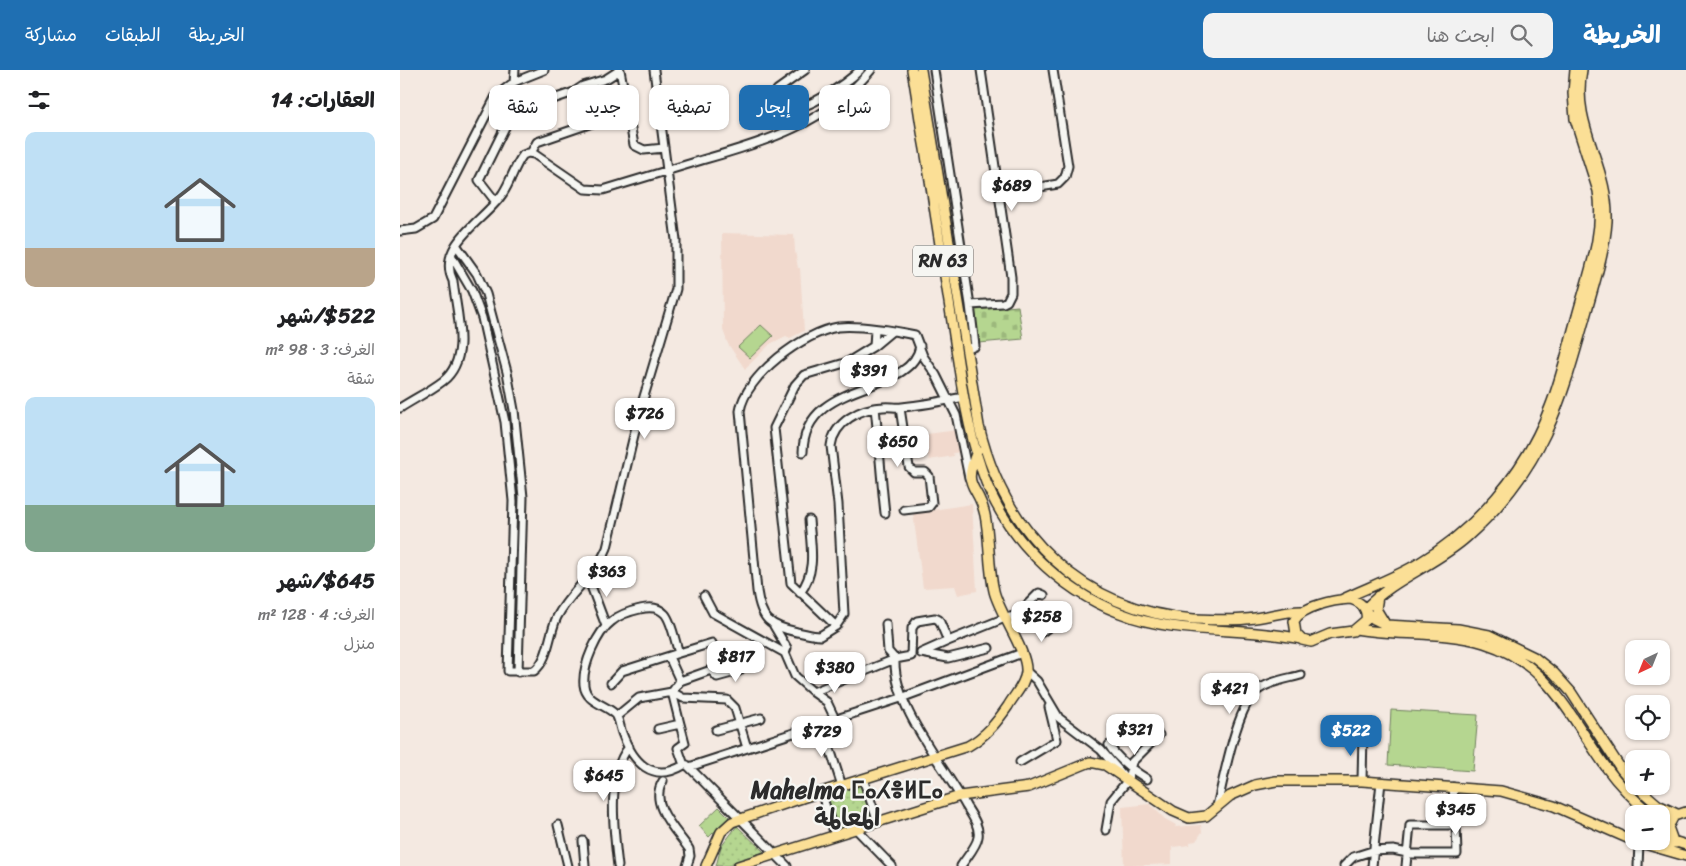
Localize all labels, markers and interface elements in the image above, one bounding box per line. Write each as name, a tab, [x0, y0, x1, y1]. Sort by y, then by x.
search box	[1203, 13, 1553, 58]
text: الخريطة	[1583, 14, 1661, 56]
text: مشاركة	[25, 19, 77, 51]
text: الطبقات	[105, 19, 161, 51]
text: الخريطة	[189, 19, 245, 51]
text: ابحث هنا	[1426, 19, 1495, 52]
icon: search	[1507, 21, 1535, 49]
text: العقارات: 14	[271, 81, 375, 119]
chip: شقة	[489, 85, 557, 130]
chip: جديد	[567, 85, 639, 130]
chip: تصفية	[649, 85, 729, 130]
chip: إيجار	[739, 85, 809, 130]
chip: شراء	[819, 85, 890, 130]
icon: filters	[25, 86, 53, 114]
icon: home	[155, 165, 245, 255]
pin: $689	[982, 170, 1042, 212]
text: $689	[992, 171, 1032, 200]
road number: RN 63	[913, 246, 973, 277]
text: $522/شهر	[278, 297, 375, 335]
text: الغرف: 3 · 98 m²	[265, 335, 375, 364]
pin: $391	[839, 354, 899, 397]
text: $391	[851, 356, 887, 385]
text: شقة	[347, 364, 375, 393]
pin: $726	[615, 398, 675, 440]
text: $726	[626, 399, 664, 428]
pin: $650	[868, 426, 928, 468]
text: $650	[878, 427, 918, 456]
icon: home	[155, 430, 245, 520]
pin: $363	[577, 556, 637, 598]
text: $363	[588, 557, 626, 586]
text: $645/شهر	[278, 562, 375, 600]
text: الغرف: 4 · 128 m²	[258, 600, 375, 629]
pin: $258	[1012, 600, 1072, 643]
text: $258	[1022, 602, 1062, 631]
text: منزل	[343, 629, 375, 658]
pin: $817	[706, 640, 766, 683]
north arrow	[1625, 640, 1670, 685]
map controls	[1625, 640, 1670, 850]
text: $817	[718, 642, 754, 671]
pin: $380	[805, 652, 865, 694]
text: $380	[815, 653, 855, 682]
pin: $421	[1200, 672, 1260, 715]
text: $421	[1212, 674, 1248, 703]
button: locate	[1625, 695, 1670, 740]
pin: $321	[1105, 714, 1165, 756]
pin: $522	[1321, 714, 1381, 757]
text: $321	[1117, 715, 1153, 744]
pin: $729	[792, 716, 852, 758]
text: $522	[1331, 716, 1371, 745]
text: $729	[803, 717, 841, 746]
button: +	[1625, 750, 1670, 795]
pin: $645	[574, 760, 634, 802]
text: $645	[584, 761, 624, 790]
district label: Mahelma ⵎⴰⵃⴻⵍⵎⴰ المعالمة	[750, 769, 943, 839]
pin: $345	[1426, 794, 1486, 836]
text: $345	[1436, 795, 1476, 824]
button: −	[1625, 805, 1670, 850]

